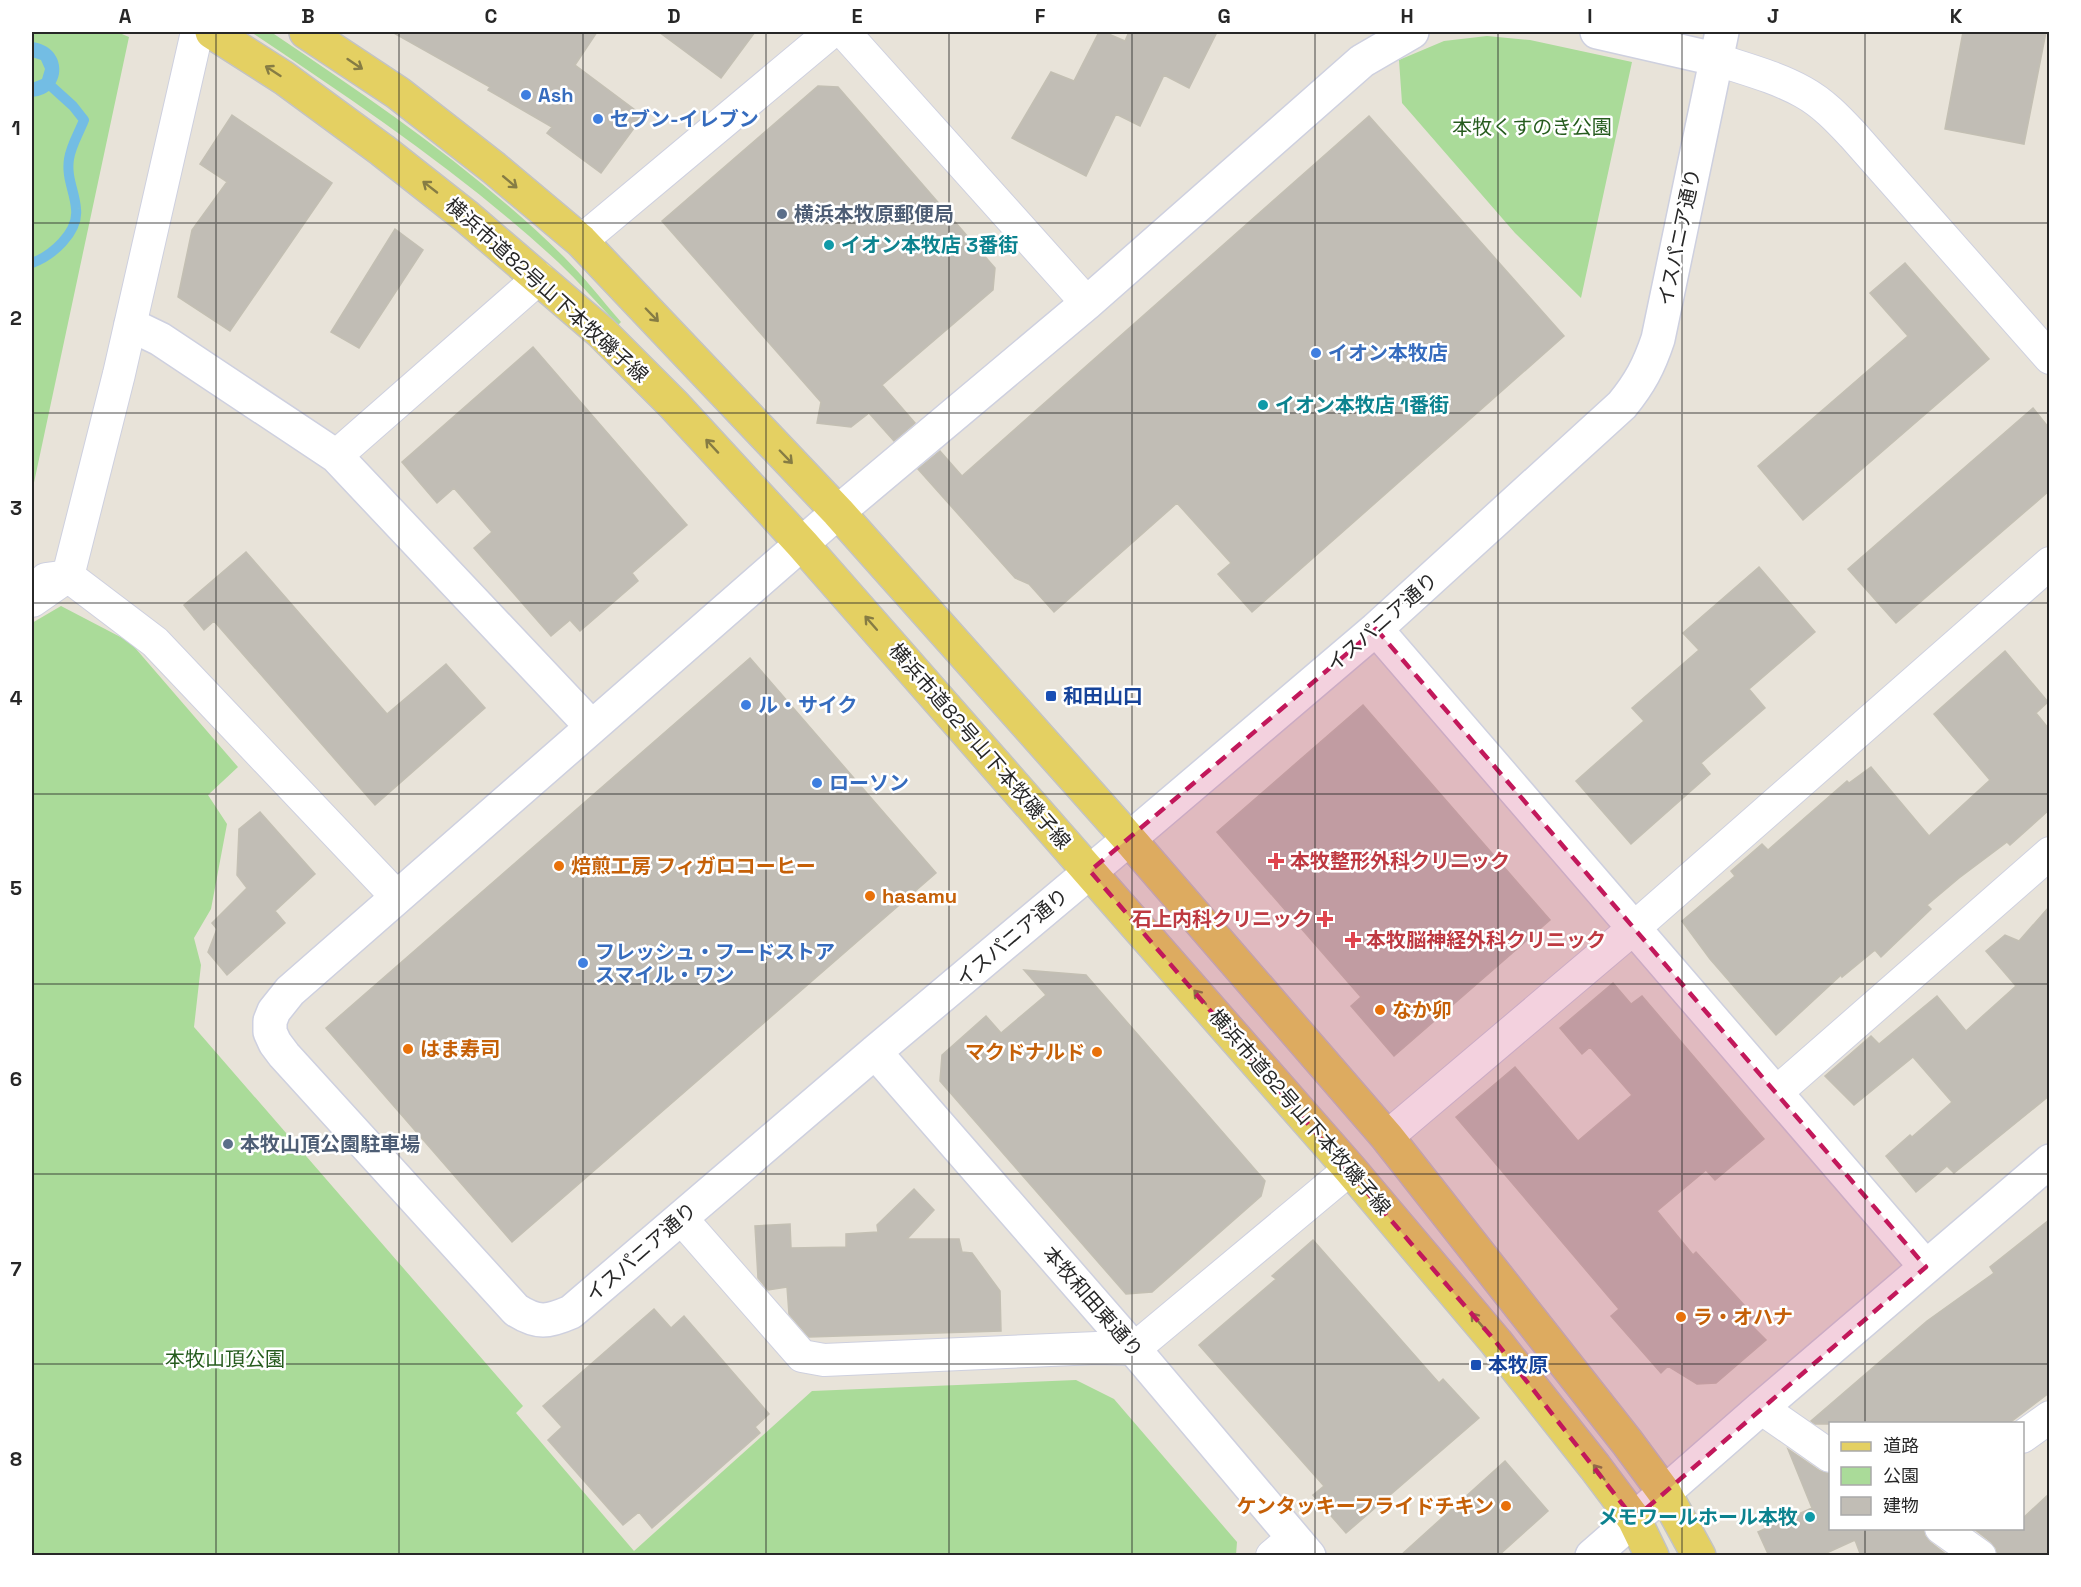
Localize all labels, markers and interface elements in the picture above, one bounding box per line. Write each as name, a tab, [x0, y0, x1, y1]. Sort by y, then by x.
text: A	[119, 3, 132, 29]
text: B	[301, 3, 315, 29]
text: C	[485, 3, 498, 29]
text: D	[667, 3, 681, 29]
text: E	[851, 3, 863, 29]
text: F	[1035, 3, 1046, 29]
text: G	[1217, 3, 1231, 29]
text: H	[1400, 3, 1414, 29]
text: I	[1587, 3, 1593, 29]
text: J	[1767, 3, 1779, 29]
text: K	[1950, 3, 1963, 29]
one-way arrow	[346, 58, 363, 70]
one-way arrow	[265, 65, 282, 77]
place label: Ash	[538, 82, 573, 108]
marker: Ash	[519, 88, 533, 102]
place label: セブン-イレブン	[610, 106, 759, 132]
marker: セブン-イレブン	[591, 112, 605, 126]
park label: 本牧くすのき公園	[1452, 114, 1612, 140]
text: 1	[11, 115, 21, 141]
street label: イスパニア通り	[1652, 166, 1706, 308]
one-way arrow	[502, 175, 518, 188]
one-way arrow	[422, 181, 438, 194]
street label: 横浜市道82号山下本牧磯子線	[440, 192, 654, 388]
place label: 横浜本牧原郵便局	[794, 201, 954, 227]
marker: 横浜本牧原郵便局	[775, 207, 789, 221]
place label: イオン本牧店 3番街	[841, 232, 1018, 258]
marker: イオン本牧店 3番街	[822, 238, 836, 252]
text: 2	[10, 305, 22, 331]
one-way arrow	[644, 308, 659, 323]
place label: イオン本牧店	[1328, 340, 1448, 366]
marker: イオン本牧店	[1309, 346, 1323, 360]
place label: イオン本牧店 1番街	[1275, 392, 1449, 418]
marker: イオン本牧店 1番街	[1256, 398, 1270, 412]
one-way arrow	[705, 439, 719, 454]
one-way arrow	[779, 449, 793, 464]
text: 3	[10, 495, 22, 521]
street label: イスパニア通り	[1321, 566, 1443, 678]
one-way arrow	[864, 615, 878, 630]
street label: 横浜市道82号山下本牧磯子線	[883, 638, 1077, 854]
place label: 和田山口	[1063, 683, 1143, 709]
text: 4	[10, 685, 23, 711]
marker: 和田山口	[1044, 689, 1058, 703]
place label: ル・サイク	[758, 692, 858, 718]
marker: ル・サイク	[739, 698, 753, 712]
place label: ローソン	[829, 770, 909, 796]
marker: ローソン	[810, 776, 824, 790]
place label: 本牧整形外科クリニック	[1290, 848, 1510, 874]
marker: 本牧整形外科クリニック	[1267, 852, 1285, 870]
place label: 焙煎工房 フィガロコーヒー	[571, 853, 816, 879]
marker: 焙煎工房 フィガロコーヒー	[552, 859, 566, 873]
text: 5	[10, 875, 22, 901]
street label: イスパニア通り	[950, 882, 1074, 992]
place label: hasamu	[882, 883, 957, 909]
marker: hasamu	[863, 889, 877, 903]
place label: 石上内科クリニック	[1132, 906, 1312, 932]
marker: 石上内科クリニック	[1316, 910, 1334, 928]
place label: 本牧脳神経外科クリニック	[1366, 927, 1606, 953]
marker: 本牧脳神経外科クリニック	[1344, 931, 1362, 949]
place label: フレッシュ・フードストア スマイル・ワン	[595, 939, 835, 988]
marker: フレッシュ・フードストア スマイル・ワン	[576, 956, 590, 970]
one-way arrow	[1193, 989, 1206, 1005]
place label: なか卯	[1392, 997, 1452, 1023]
marker: なか卯	[1373, 1003, 1387, 1017]
street label: 横浜市道82号山下本牧磯子線	[1203, 1004, 1397, 1220]
place label: はま寿司	[420, 1036, 500, 1062]
place label: マクドナルド	[965, 1039, 1085, 1065]
marker: はま寿司	[401, 1042, 415, 1056]
marker: マクドナルド	[1090, 1045, 1104, 1059]
text: 6	[10, 1066, 22, 1092]
place label: 本牧山頂公園駐車場	[240, 1131, 420, 1157]
marker: 本牧山頂公園駐車場	[221, 1137, 235, 1151]
street label: イスパニア通り	[580, 1196, 702, 1308]
street label: 本牧和田東通り	[1037, 1241, 1149, 1363]
text: 7	[10, 1256, 22, 1282]
place label: ラ・オハナ	[1693, 1304, 1793, 1330]
marker: ラ・オハナ	[1674, 1310, 1688, 1324]
one-way arrow	[1470, 1313, 1484, 1328]
park label: 本牧山頂公園	[165, 1346, 285, 1372]
place label: 本牧原	[1488, 1352, 1548, 1378]
marker: 本牧原	[1469, 1358, 1483, 1372]
legend	[1829, 1422, 2024, 1530]
text: 道路	[1883, 1434, 1919, 1457]
text: 8	[10, 1446, 22, 1472]
text: 公園	[1883, 1464, 1919, 1487]
one-way arrow	[1593, 1465, 1605, 1481]
place label: ケンタッキーフライドチキン	[1236, 1493, 1494, 1519]
text: 建物	[1883, 1494, 1919, 1517]
marker: ケンタッキーフライドチキン	[1499, 1499, 1513, 1513]
place label: メモワールホール本牧	[1598, 1504, 1798, 1530]
marker: メモワールホール本牧	[1803, 1510, 1817, 1524]

